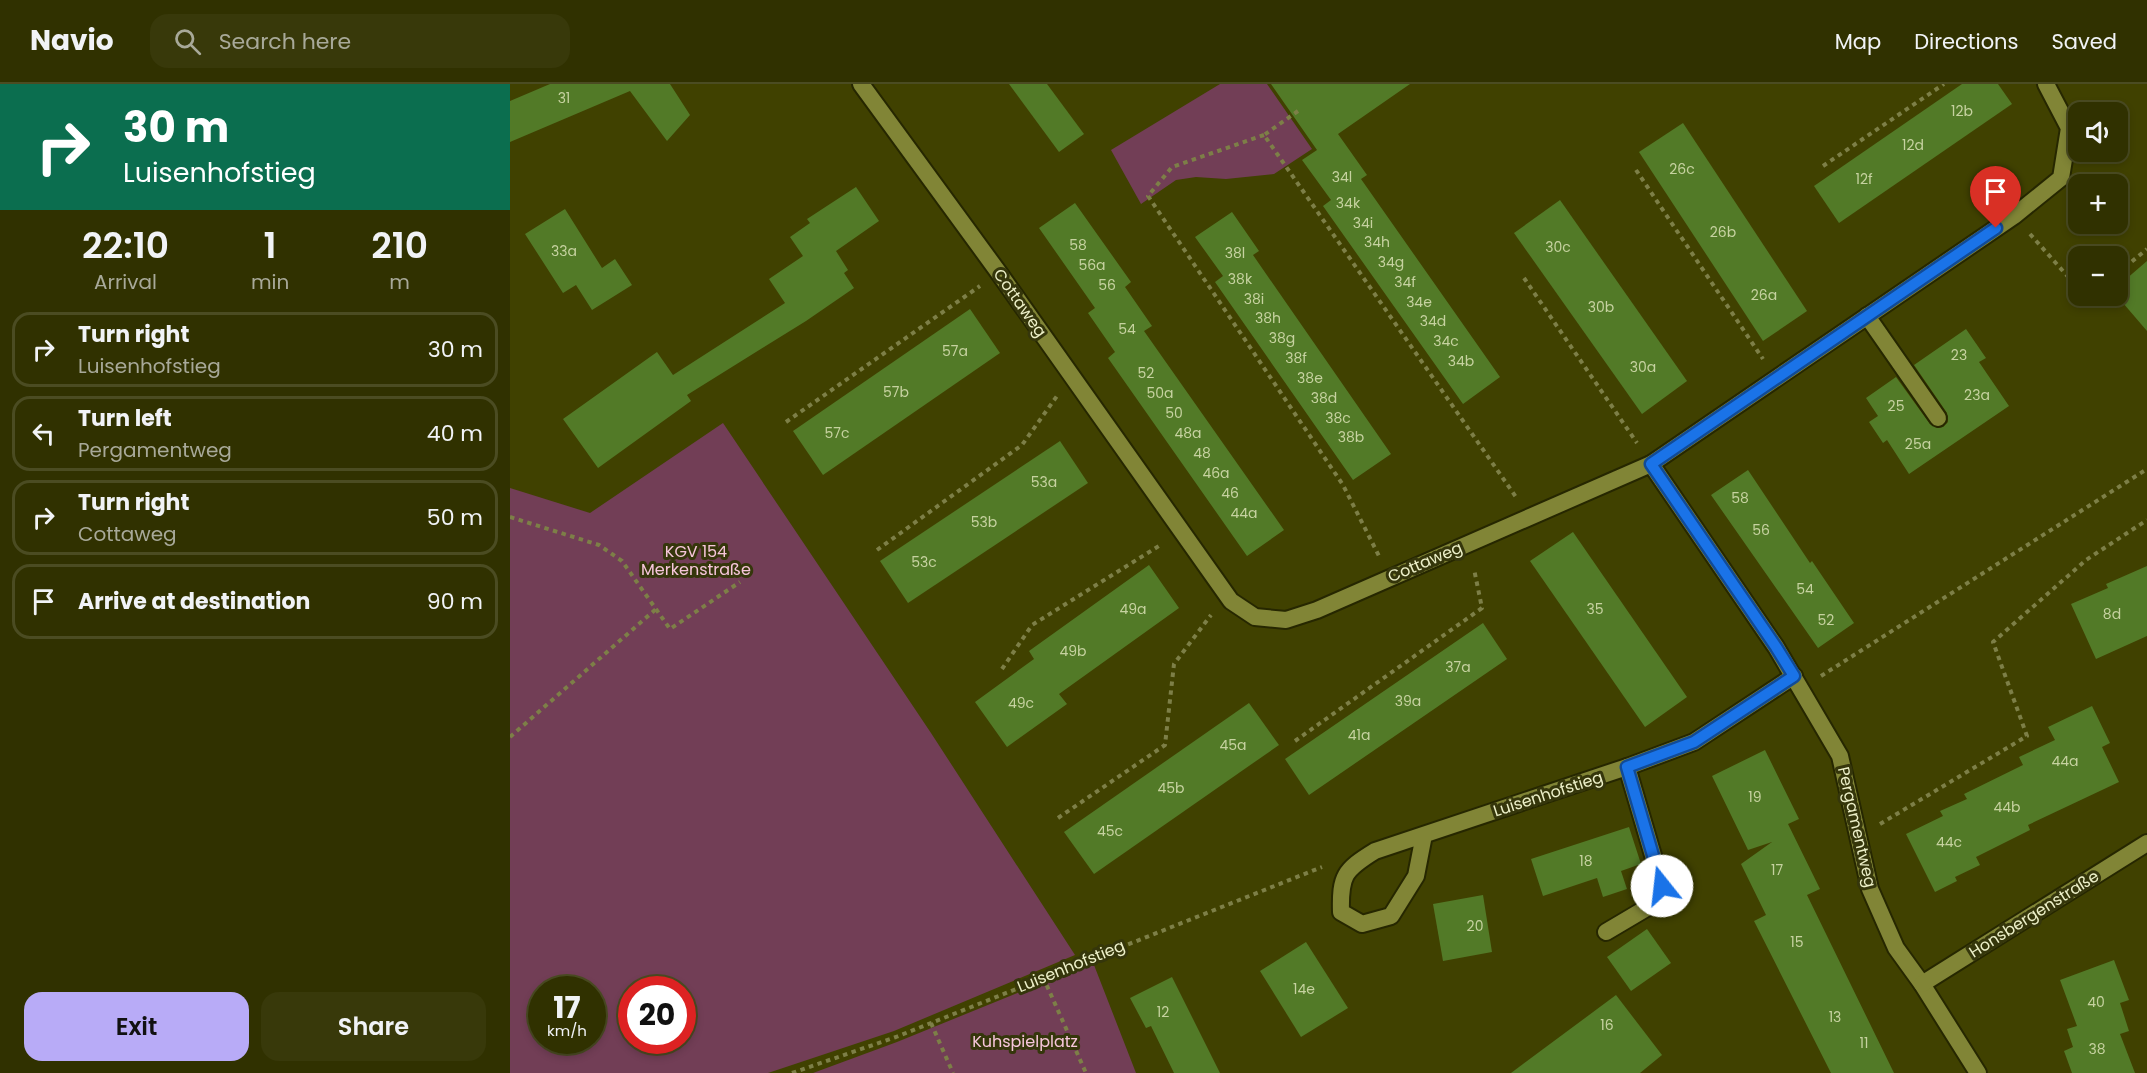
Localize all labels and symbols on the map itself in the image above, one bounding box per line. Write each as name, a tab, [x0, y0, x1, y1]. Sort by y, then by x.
house number: 31	[558, 88, 570, 108]
house number: 12b	[1951, 101, 1973, 121]
house number: 12d	[1902, 135, 1924, 155]
house number: 26c	[1669, 159, 1695, 179]
pin	[1970, 166, 2021, 228]
house number: 34l	[1332, 167, 1352, 187]
house number: 12f	[1855, 169, 1873, 189]
house number: 34k	[1336, 193, 1361, 213]
house number: 34i	[1353, 213, 1373, 233]
house number: 26b	[1710, 222, 1736, 242]
house number: 34h	[1364, 232, 1390, 252]
house number: 58	[1069, 235, 1087, 255]
house number: 30c	[1545, 237, 1571, 257]
house number: 33a	[551, 241, 577, 261]
house number: 38l	[1225, 243, 1245, 263]
house number: 34g	[1378, 252, 1404, 272]
house number: 56a	[1078, 255, 1106, 275]
street label: Cottaweg	[988, 264, 1052, 342]
house number: 38k	[1228, 269, 1253, 289]
house number: 34f	[1394, 272, 1416, 292]
house number: 56	[1098, 275, 1116, 295]
house number: 26a	[1751, 285, 1777, 305]
house number: 38i	[1244, 289, 1264, 309]
house number: 34e	[1406, 292, 1432, 312]
house number: 30b	[1588, 297, 1614, 317]
house number: 38h	[1255, 308, 1281, 328]
house number: 34d	[1420, 311, 1446, 331]
house number: 54	[1118, 319, 1136, 339]
house number: 38g	[1269, 328, 1295, 348]
house number: 34c	[1433, 331, 1459, 351]
house number: 57a	[942, 341, 968, 361]
house number: 23	[1951, 345, 1967, 365]
house number: 38f	[1285, 348, 1307, 368]
house number: 34b	[1448, 351, 1474, 371]
house number: 30a	[1630, 357, 1656, 377]
house number: 52	[1138, 363, 1154, 383]
house number: 38e	[1297, 368, 1323, 388]
house number: 57b	[883, 382, 909, 402]
house number: 50a	[1146, 383, 1174, 403]
house number: 23a	[1964, 385, 1990, 405]
house number: 38d	[1311, 388, 1337, 408]
house number: 25	[1888, 396, 1904, 416]
house number: 50	[1165, 403, 1183, 423]
house number: 38c	[1325, 408, 1351, 428]
house number: 57c	[825, 423, 849, 443]
house number: 48a	[1174, 423, 1202, 443]
house number: 38b	[1338, 427, 1364, 447]
house number: 25a	[1905, 434, 1931, 454]
house number: 48	[1193, 443, 1211, 463]
house number: 46a	[1202, 463, 1230, 483]
house number: 53a	[1031, 472, 1057, 492]
house number: 46	[1221, 483, 1239, 503]
house number: 58	[1731, 488, 1749, 508]
house number: 44a	[1230, 503, 1258, 523]
house number: 53b	[971, 512, 997, 532]
house number: 56	[1752, 520, 1770, 540]
street label: Cottaweg	[1384, 536, 1466, 588]
park label: KGV 154 Merkenstraße	[641, 540, 751, 581]
house number: 53c	[911, 552, 937, 572]
house number: 54	[1796, 579, 1814, 599]
house number: 49a	[1119, 599, 1147, 619]
house number: 35	[1586, 599, 1604, 619]
house number: 8d	[2103, 604, 2121, 624]
house number: 52	[1818, 610, 1834, 630]
house number: 49b	[1059, 641, 1087, 661]
house number: 37a	[1445, 657, 1471, 677]
house number: 39a	[1395, 691, 1421, 711]
house number: 49c	[1008, 693, 1034, 713]
house number: 41a	[1348, 725, 1370, 745]
house number: 45a	[1219, 735, 1247, 755]
house number: 44a	[2051, 751, 2079, 771]
street label: Pergamentweg	[1832, 764, 1882, 890]
street label: Luisenhofstieg	[1490, 765, 1606, 823]
house number: 45b	[1157, 778, 1185, 798]
house number: 19	[1748, 787, 1762, 807]
house number: 44b	[1993, 797, 2021, 817]
house number: 45c	[1097, 821, 1123, 841]
house number: 44c	[1936, 832, 1962, 852]
house number: 18	[1579, 851, 1593, 871]
position arrow	[1630, 854, 1694, 918]
house number: 17	[1771, 860, 1783, 880]
street label: Honsbergenstraße	[1965, 865, 2103, 963]
house number: 20	[1467, 916, 1483, 936]
house number: 15	[1790, 932, 1804, 952]
street label: Luisenhofstieg	[1014, 934, 1128, 998]
speed limit sign: 20	[618, 976, 696, 1054]
house number: 14e	[1293, 979, 1315, 999]
house number: 40	[2087, 992, 2105, 1012]
house number: 12	[1157, 1002, 1169, 1022]
house number: 13	[1829, 1007, 1841, 1027]
house number: 16	[1600, 1015, 1614, 1035]
park label: Kuhspielplatz	[972, 1030, 1078, 1053]
house number: 11	[1860, 1033, 1868, 1053]
house number: 38	[2088, 1039, 2106, 1059]

